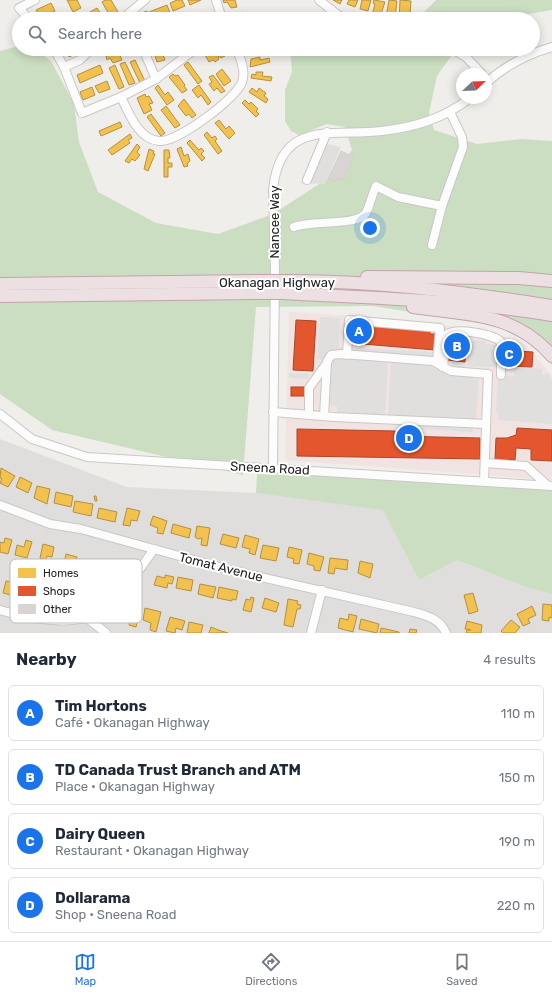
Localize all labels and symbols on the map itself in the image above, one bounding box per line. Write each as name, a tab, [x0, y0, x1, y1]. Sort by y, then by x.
north arrow	[456, 68, 492, 104]
street label: Nancee Way	[267, 185, 282, 259]
your location	[360, 218, 380, 238]
street label: Okanagan Highway	[219, 275, 335, 291]
pin: A	[346, 316, 372, 346]
pin: B	[444, 331, 470, 361]
pin: C	[496, 339, 522, 369]
pin: D	[396, 423, 422, 453]
street label: Sneena Road	[230, 458, 310, 478]
street label: Tomat Avenue	[178, 549, 264, 585]
legend	[10, 559, 142, 623]
text: Homes	[43, 567, 79, 580]
text: Shops	[43, 585, 75, 598]
text: Other	[43, 603, 73, 616]

